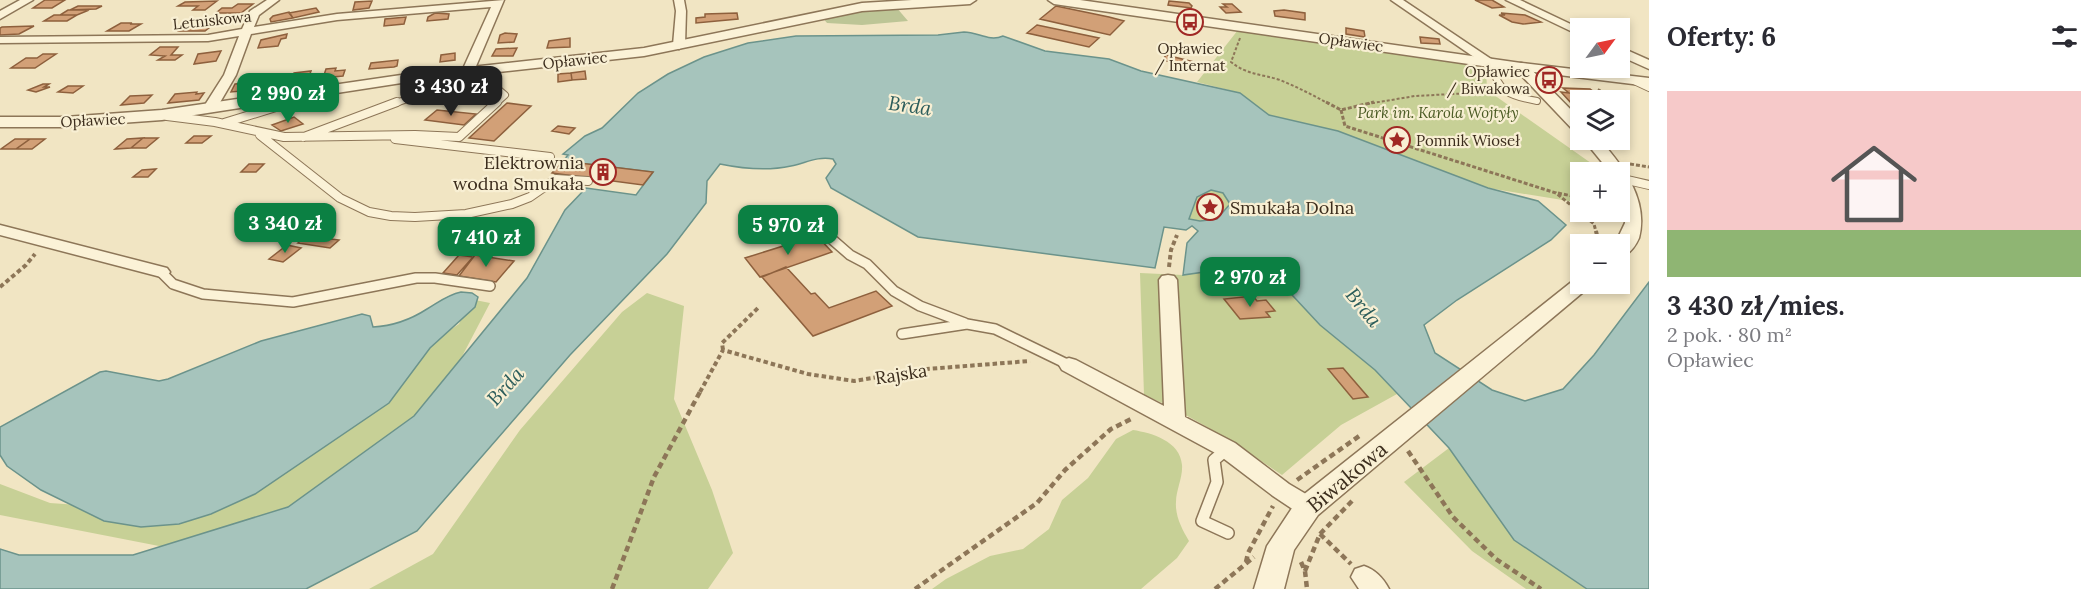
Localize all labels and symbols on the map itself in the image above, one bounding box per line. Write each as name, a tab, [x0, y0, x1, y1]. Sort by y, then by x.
street label: Letniskowa	[172, 6, 253, 34]
bus stop icon: Opławiec / Internat	[1175, 7, 1205, 37]
north arrow	[1570, 18, 1630, 78]
street label: Opławiec	[1317, 28, 1385, 56]
place label: Opławiec / Internat	[1154, 39, 1226, 76]
street label: Opławiec	[542, 47, 608, 73]
place label: Opławiec / Biwakowa	[1447, 62, 1530, 99]
bus stop icon: Opławiec / Biwakowa	[1534, 65, 1564, 95]
pin: 3 430 zł	[389, 66, 513, 117]
pin: 2 990 zł	[226, 73, 350, 124]
water label: Brda	[887, 90, 933, 120]
park label: Park im. Karola Wojtyły	[1357, 103, 1519, 122]
street label: Opławiec	[60, 109, 126, 131]
place icon: Pomnik Wioseł	[1382, 125, 1412, 155]
place label: Pomnik Wioseł	[1416, 131, 1520, 150]
place label: Elektrownia wodna Smukała	[453, 151, 584, 195]
building icon: Elektrownia wodna Smukała	[588, 157, 618, 187]
place icon: Smukała Dolna	[1195, 192, 1225, 222]
place label: Smukała Dolna	[1230, 196, 1354, 219]
pin: 3 340 zł	[223, 203, 347, 254]
pin: 5 970 zł	[726, 205, 850, 256]
pin: 7 410 zł	[424, 217, 548, 268]
pin: 2 970 zł	[1188, 257, 1312, 308]
water label: Brda	[1341, 282, 1387, 332]
street label: Rajska	[873, 359, 929, 389]
water label: Brda	[481, 362, 529, 410]
street label: Biwakowa	[1301, 435, 1393, 518]

